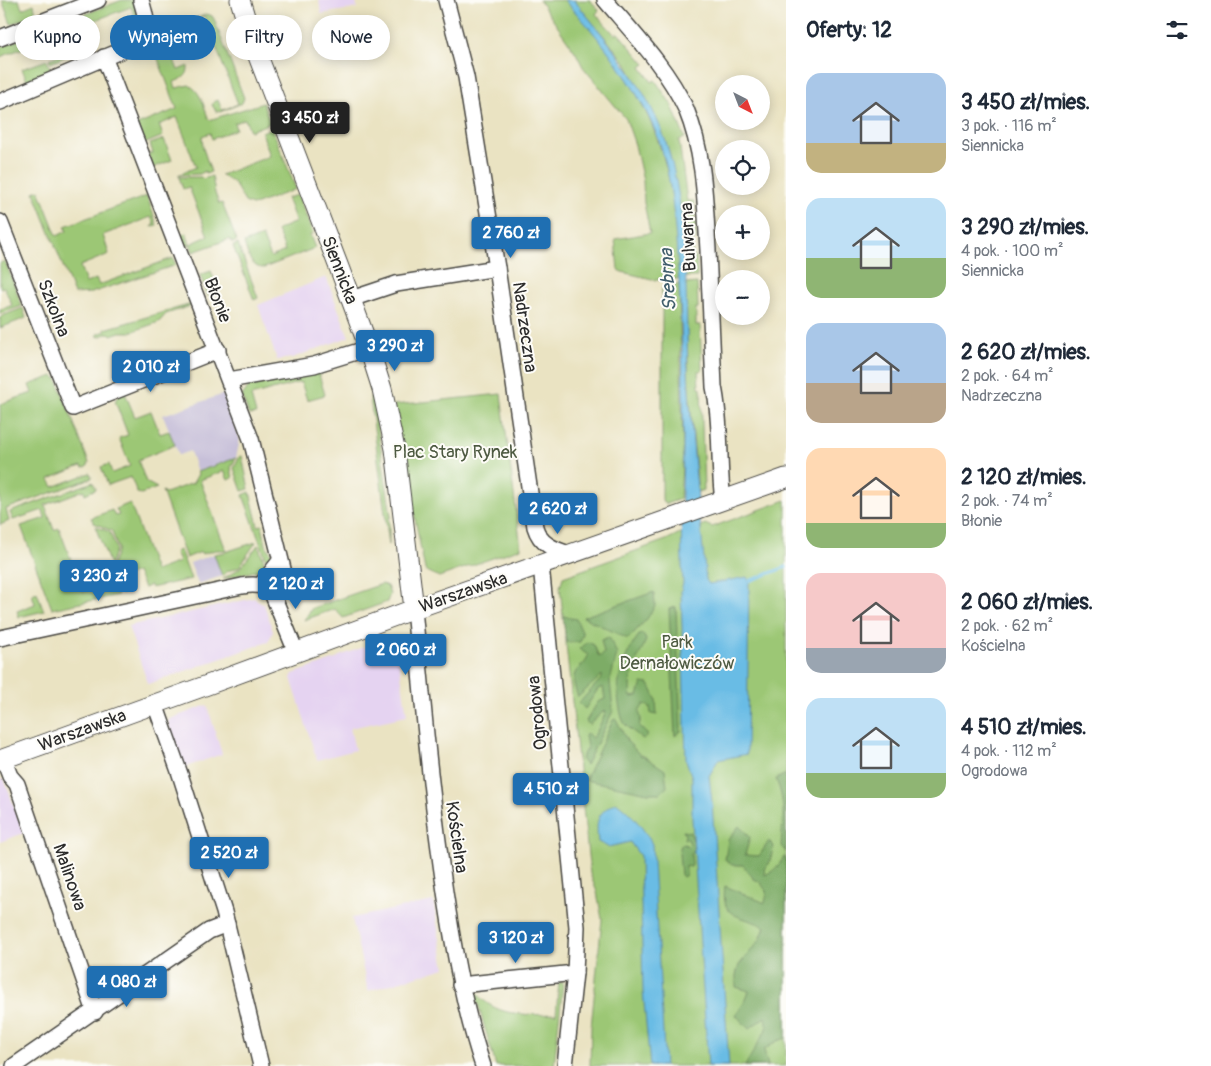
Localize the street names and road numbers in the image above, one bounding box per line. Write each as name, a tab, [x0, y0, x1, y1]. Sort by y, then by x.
street label: Bulwarna	[675, 202, 702, 272]
street label: Siennicka	[316, 233, 363, 307]
street label: Błonie	[198, 274, 237, 326]
street label: Szkolna	[32, 276, 75, 340]
street label: Nadrzeczna	[507, 280, 542, 374]
street label: Warszawska	[416, 567, 510, 618]
street label: Ogrodowa	[522, 675, 553, 751]
street label: Warszawska	[35, 704, 129, 757]
street label: Kościelna	[440, 800, 473, 875]
street label: Malinowa	[47, 841, 92, 914]

